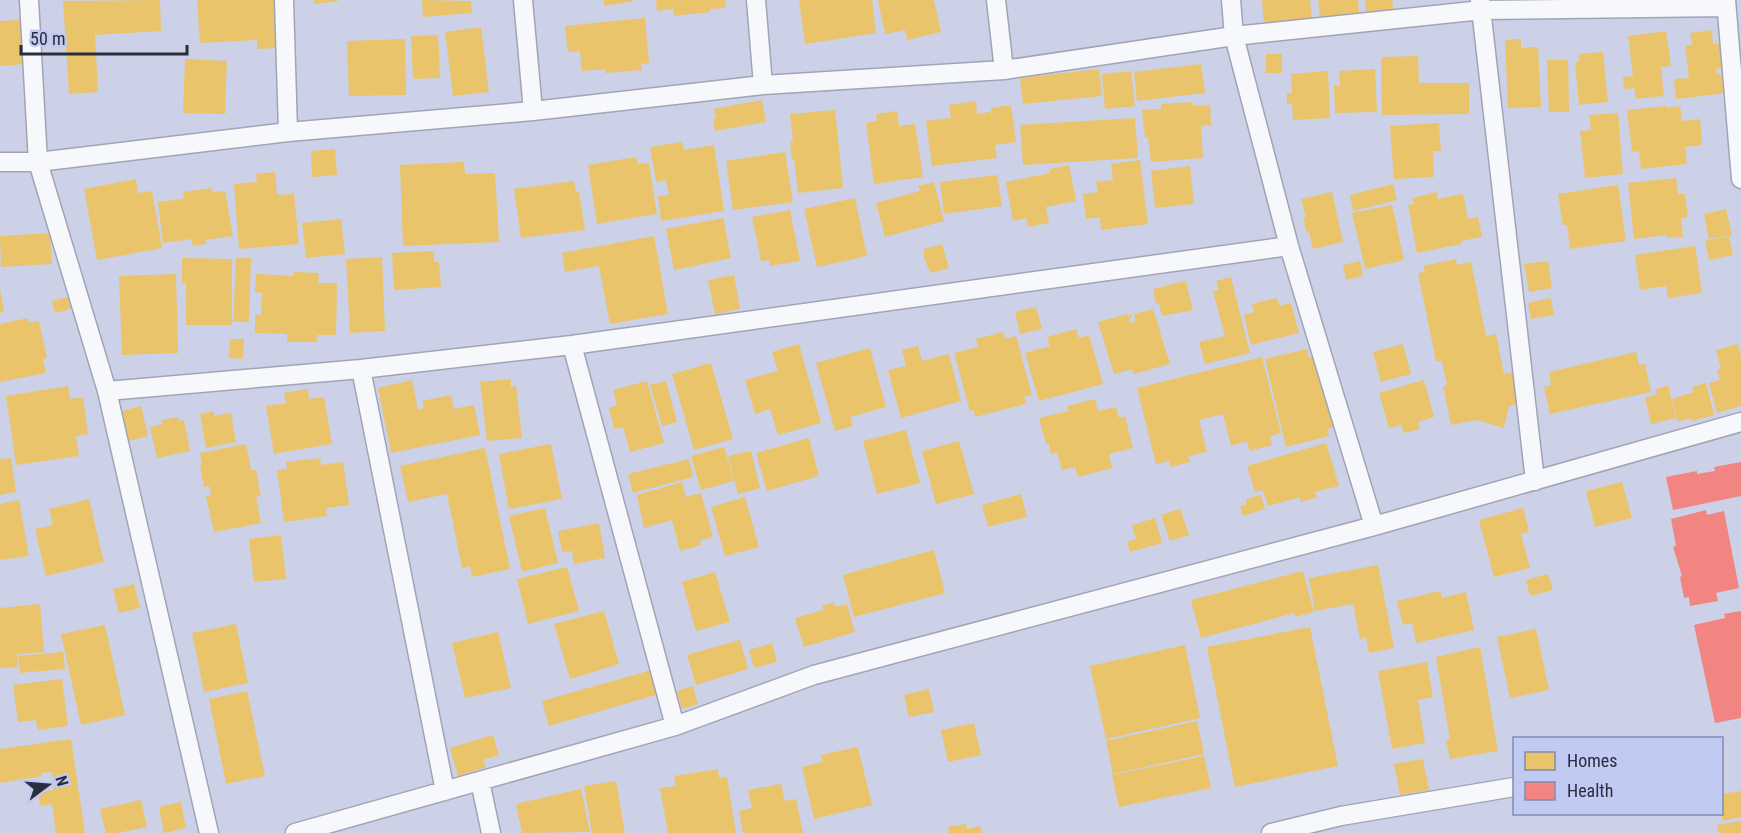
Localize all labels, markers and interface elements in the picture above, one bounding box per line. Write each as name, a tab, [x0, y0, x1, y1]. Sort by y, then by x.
scale bar	[21, 18, 188, 56]
text: 50 m	[30, 28, 65, 49]
legend	[1513, 737, 1723, 815]
text: Homes	[1567, 750, 1617, 771]
north arrow	[18, 755, 78, 815]
text: N	[51, 774, 72, 788]
text: Health	[1567, 780, 1613, 801]

